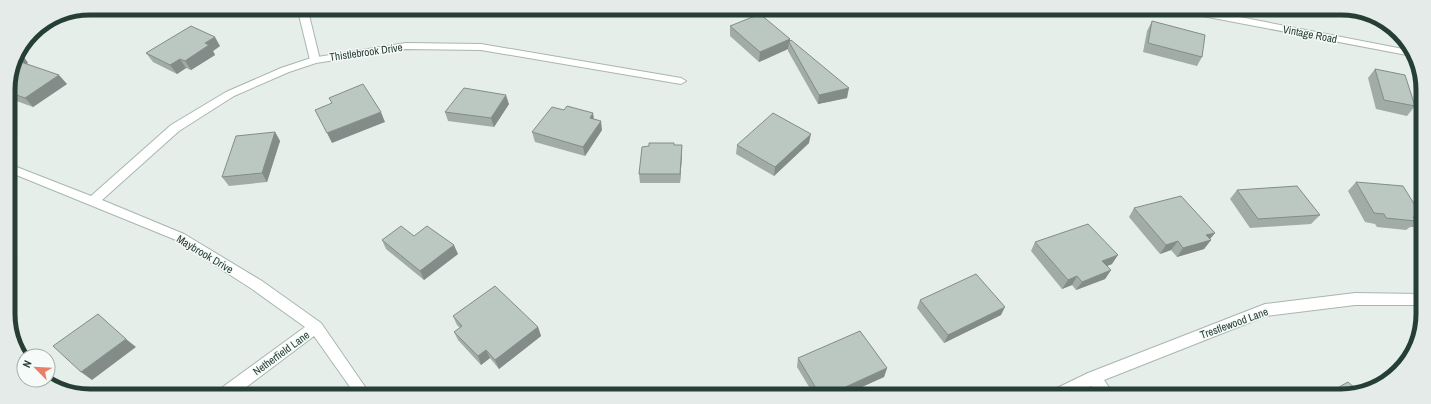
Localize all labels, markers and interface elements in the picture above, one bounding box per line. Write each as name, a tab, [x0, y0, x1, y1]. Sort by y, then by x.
street label: Vintage Road	[1282, 22, 1338, 46]
street label: Thistlebrook Drive	[329, 40, 403, 64]
street label: Maybrook Drive	[174, 232, 236, 276]
street label: Trestlewood Lane	[1198, 304, 1270, 342]
street label: Netherfield Lane	[250, 328, 312, 378]
north arrow	[16, 348, 56, 388]
text: N	[19, 358, 35, 370]

